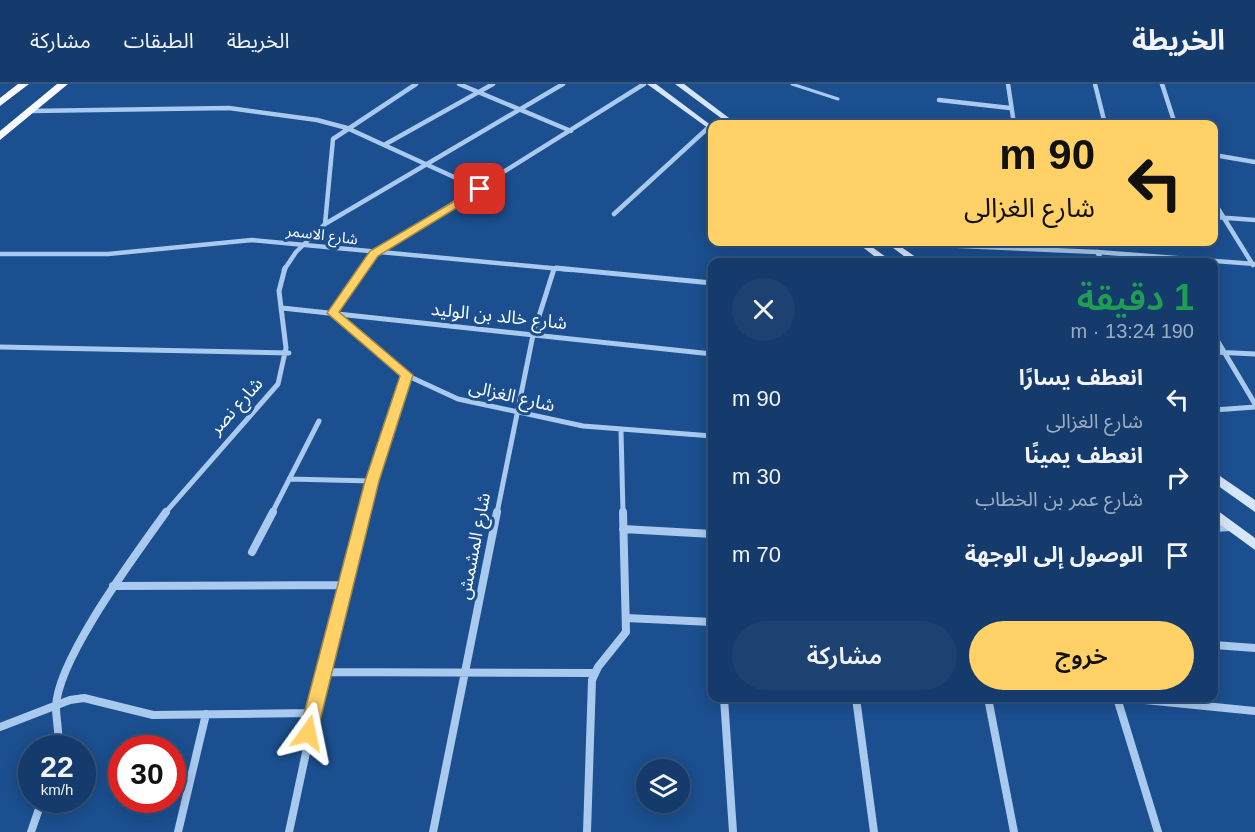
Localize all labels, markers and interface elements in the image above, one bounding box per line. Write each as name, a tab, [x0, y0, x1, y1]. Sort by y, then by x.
text: الخريطة	[1132, 25, 1225, 56]
text: مشاركة	[30, 29, 91, 52]
text: الطبقات	[124, 29, 194, 52]
text: الخريطة	[227, 29, 290, 52]
text: 90 m	[999, 131, 1095, 178]
icon: left	[1116, 144, 1194, 222]
pin	[454, 163, 505, 214]
icon: arrive	[463, 172, 496, 205]
text: شارع الغزالى	[964, 193, 1095, 223]
street label: شارع الاسمر	[284, 222, 359, 251]
text: 1 دقيقة	[1077, 277, 1194, 318]
button: close	[732, 278, 795, 341]
street label: شارع خالد بن الوليد	[430, 299, 568, 337]
text: 190 m · 13:24	[1071, 320, 1194, 342]
text: انعطف يسارًا	[1019, 365, 1143, 390]
street label: شارع نصر	[205, 374, 270, 442]
street label: شارع الغزالى	[466, 376, 557, 419]
icon: left	[1161, 383, 1194, 416]
text: 90 m	[732, 386, 781, 411]
text: شارع الغزالى	[1046, 410, 1143, 432]
text: انعطف يمينًا	[1024, 443, 1143, 468]
icon: right	[1161, 461, 1194, 494]
text: 30 m	[732, 464, 781, 489]
text: شارع عمر بن الخطاب	[975, 488, 1143, 510]
street label: شارع المشمش	[454, 491, 498, 602]
icon: arrive	[1161, 539, 1194, 572]
text: 70 m	[732, 542, 781, 567]
text: الوصول إلى الوجهة	[965, 542, 1143, 567]
button: مشاركة	[732, 621, 957, 690]
button: خروج	[969, 621, 1194, 690]
position arrow	[276, 701, 340, 765]
speed limit sign: 30	[108, 735, 186, 813]
text: 22	[40, 750, 74, 783]
map controls	[636, 759, 690, 813]
button: layers	[636, 759, 690, 813]
text: km/h	[41, 781, 73, 798]

